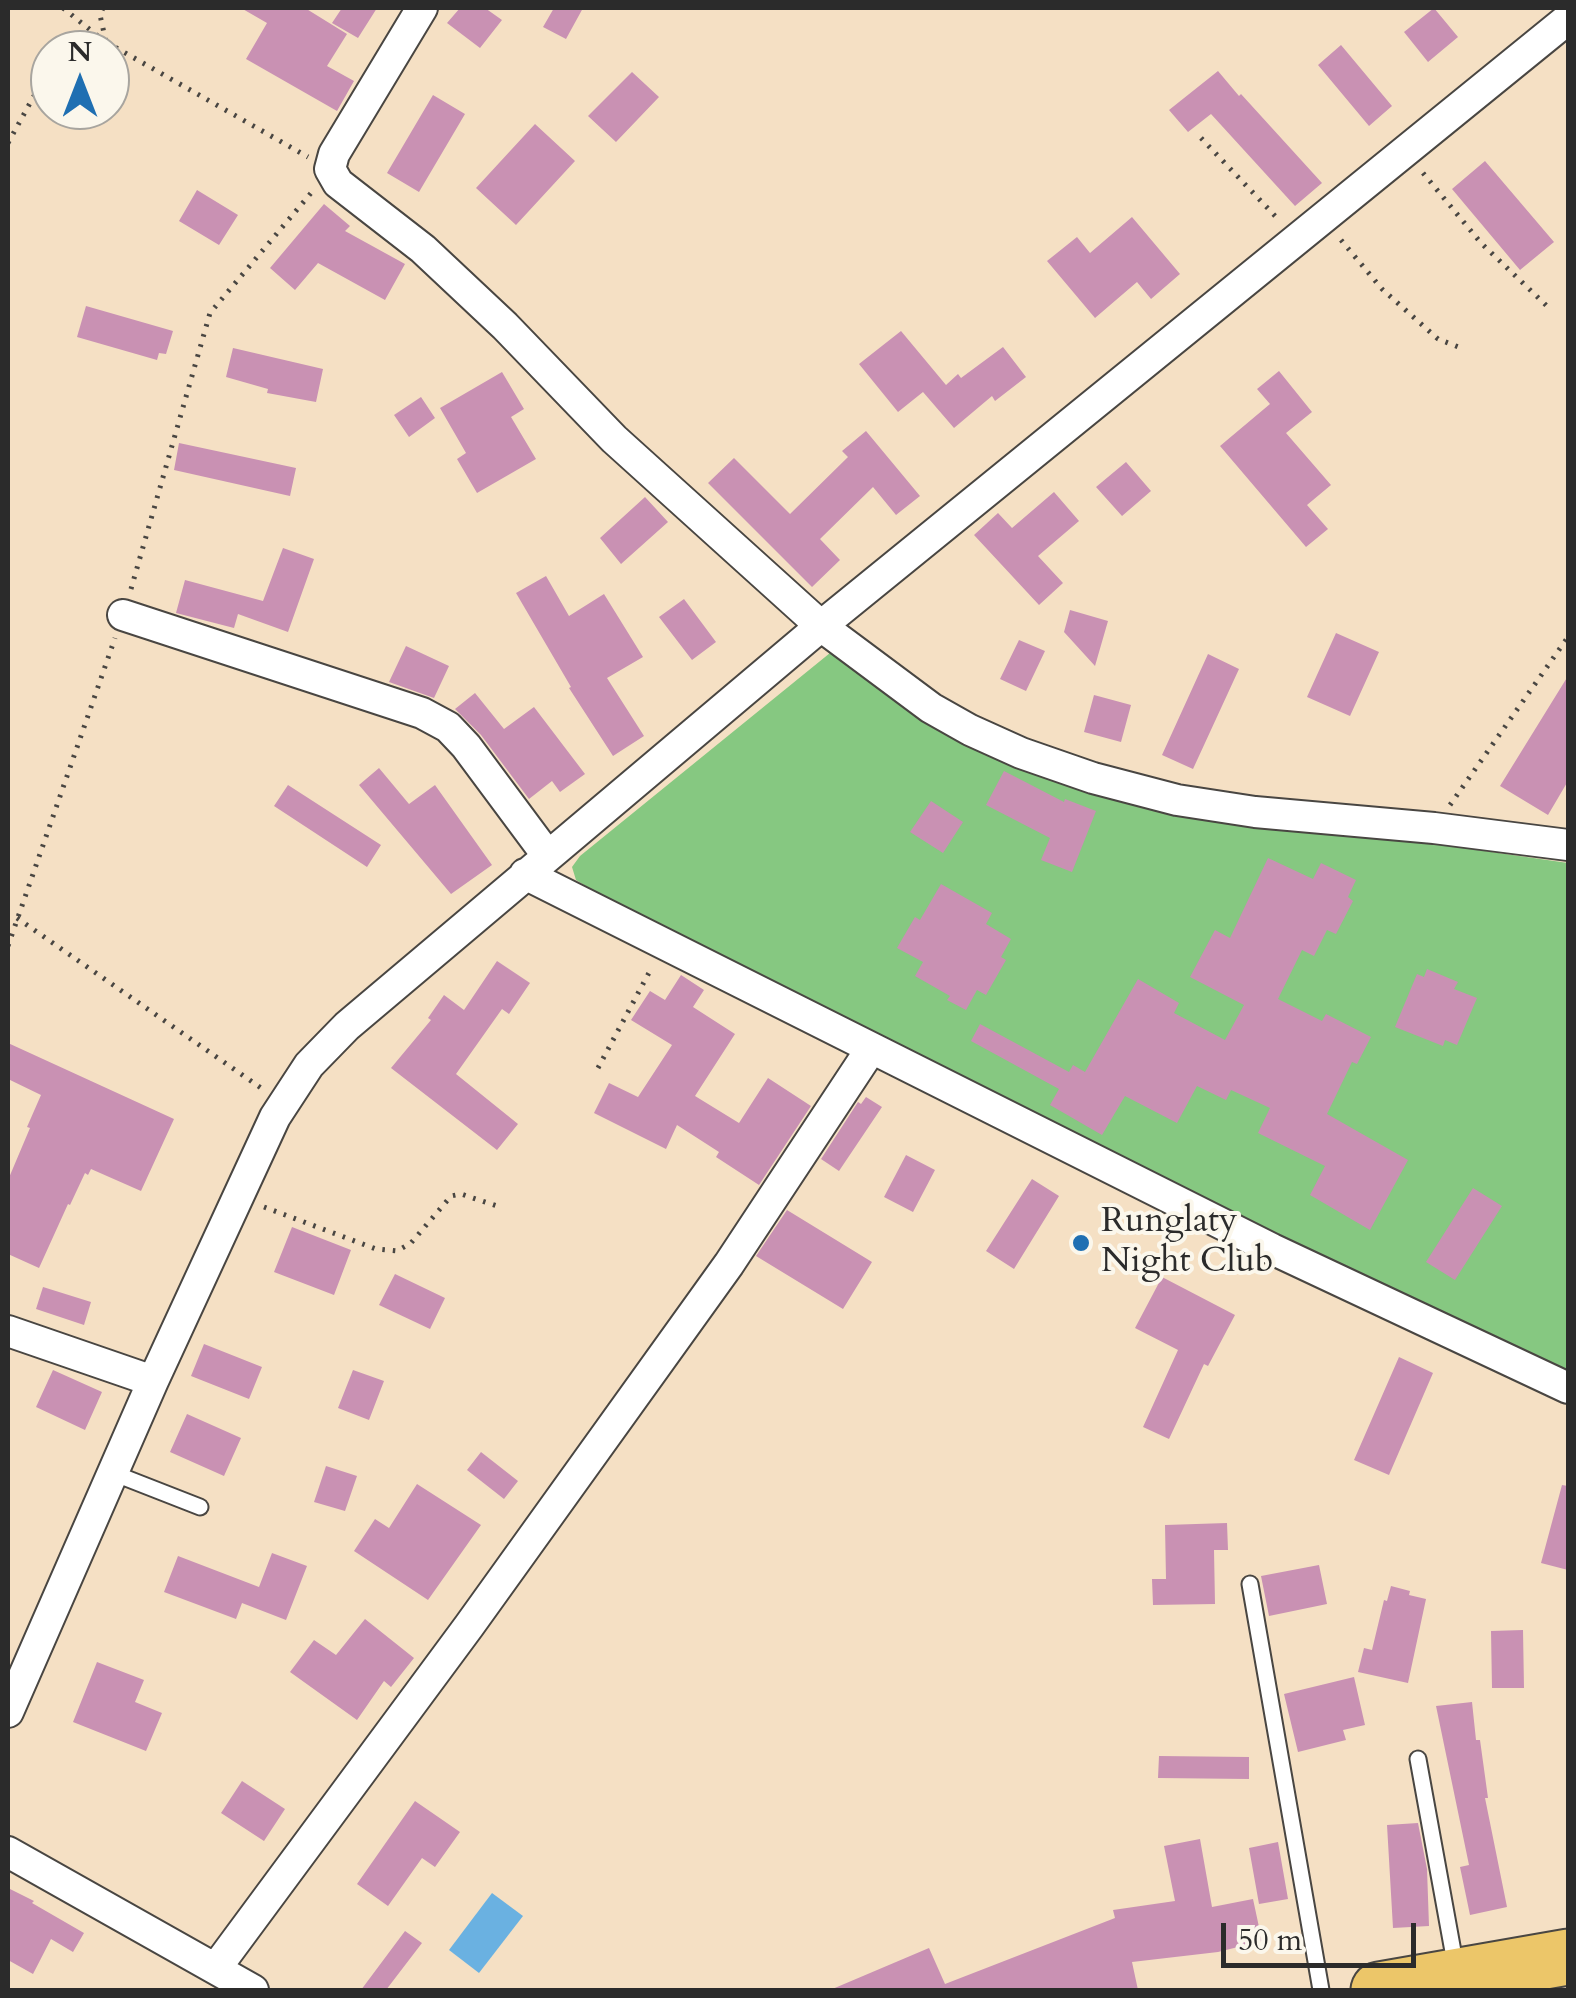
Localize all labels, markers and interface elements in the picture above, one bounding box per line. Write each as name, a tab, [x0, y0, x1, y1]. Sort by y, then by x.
north arrow	[30, 30, 130, 130]
text: N	[68, 33, 92, 71]
place label: Runglaty Night Club	[1101, 1202, 1274, 1284]
marker: Runglaty Night Club	[1070, 1232, 1092, 1254]
scale bar	[1226, 1903, 1421, 1965]
text: 50 m	[1238, 1920, 1302, 1961]

